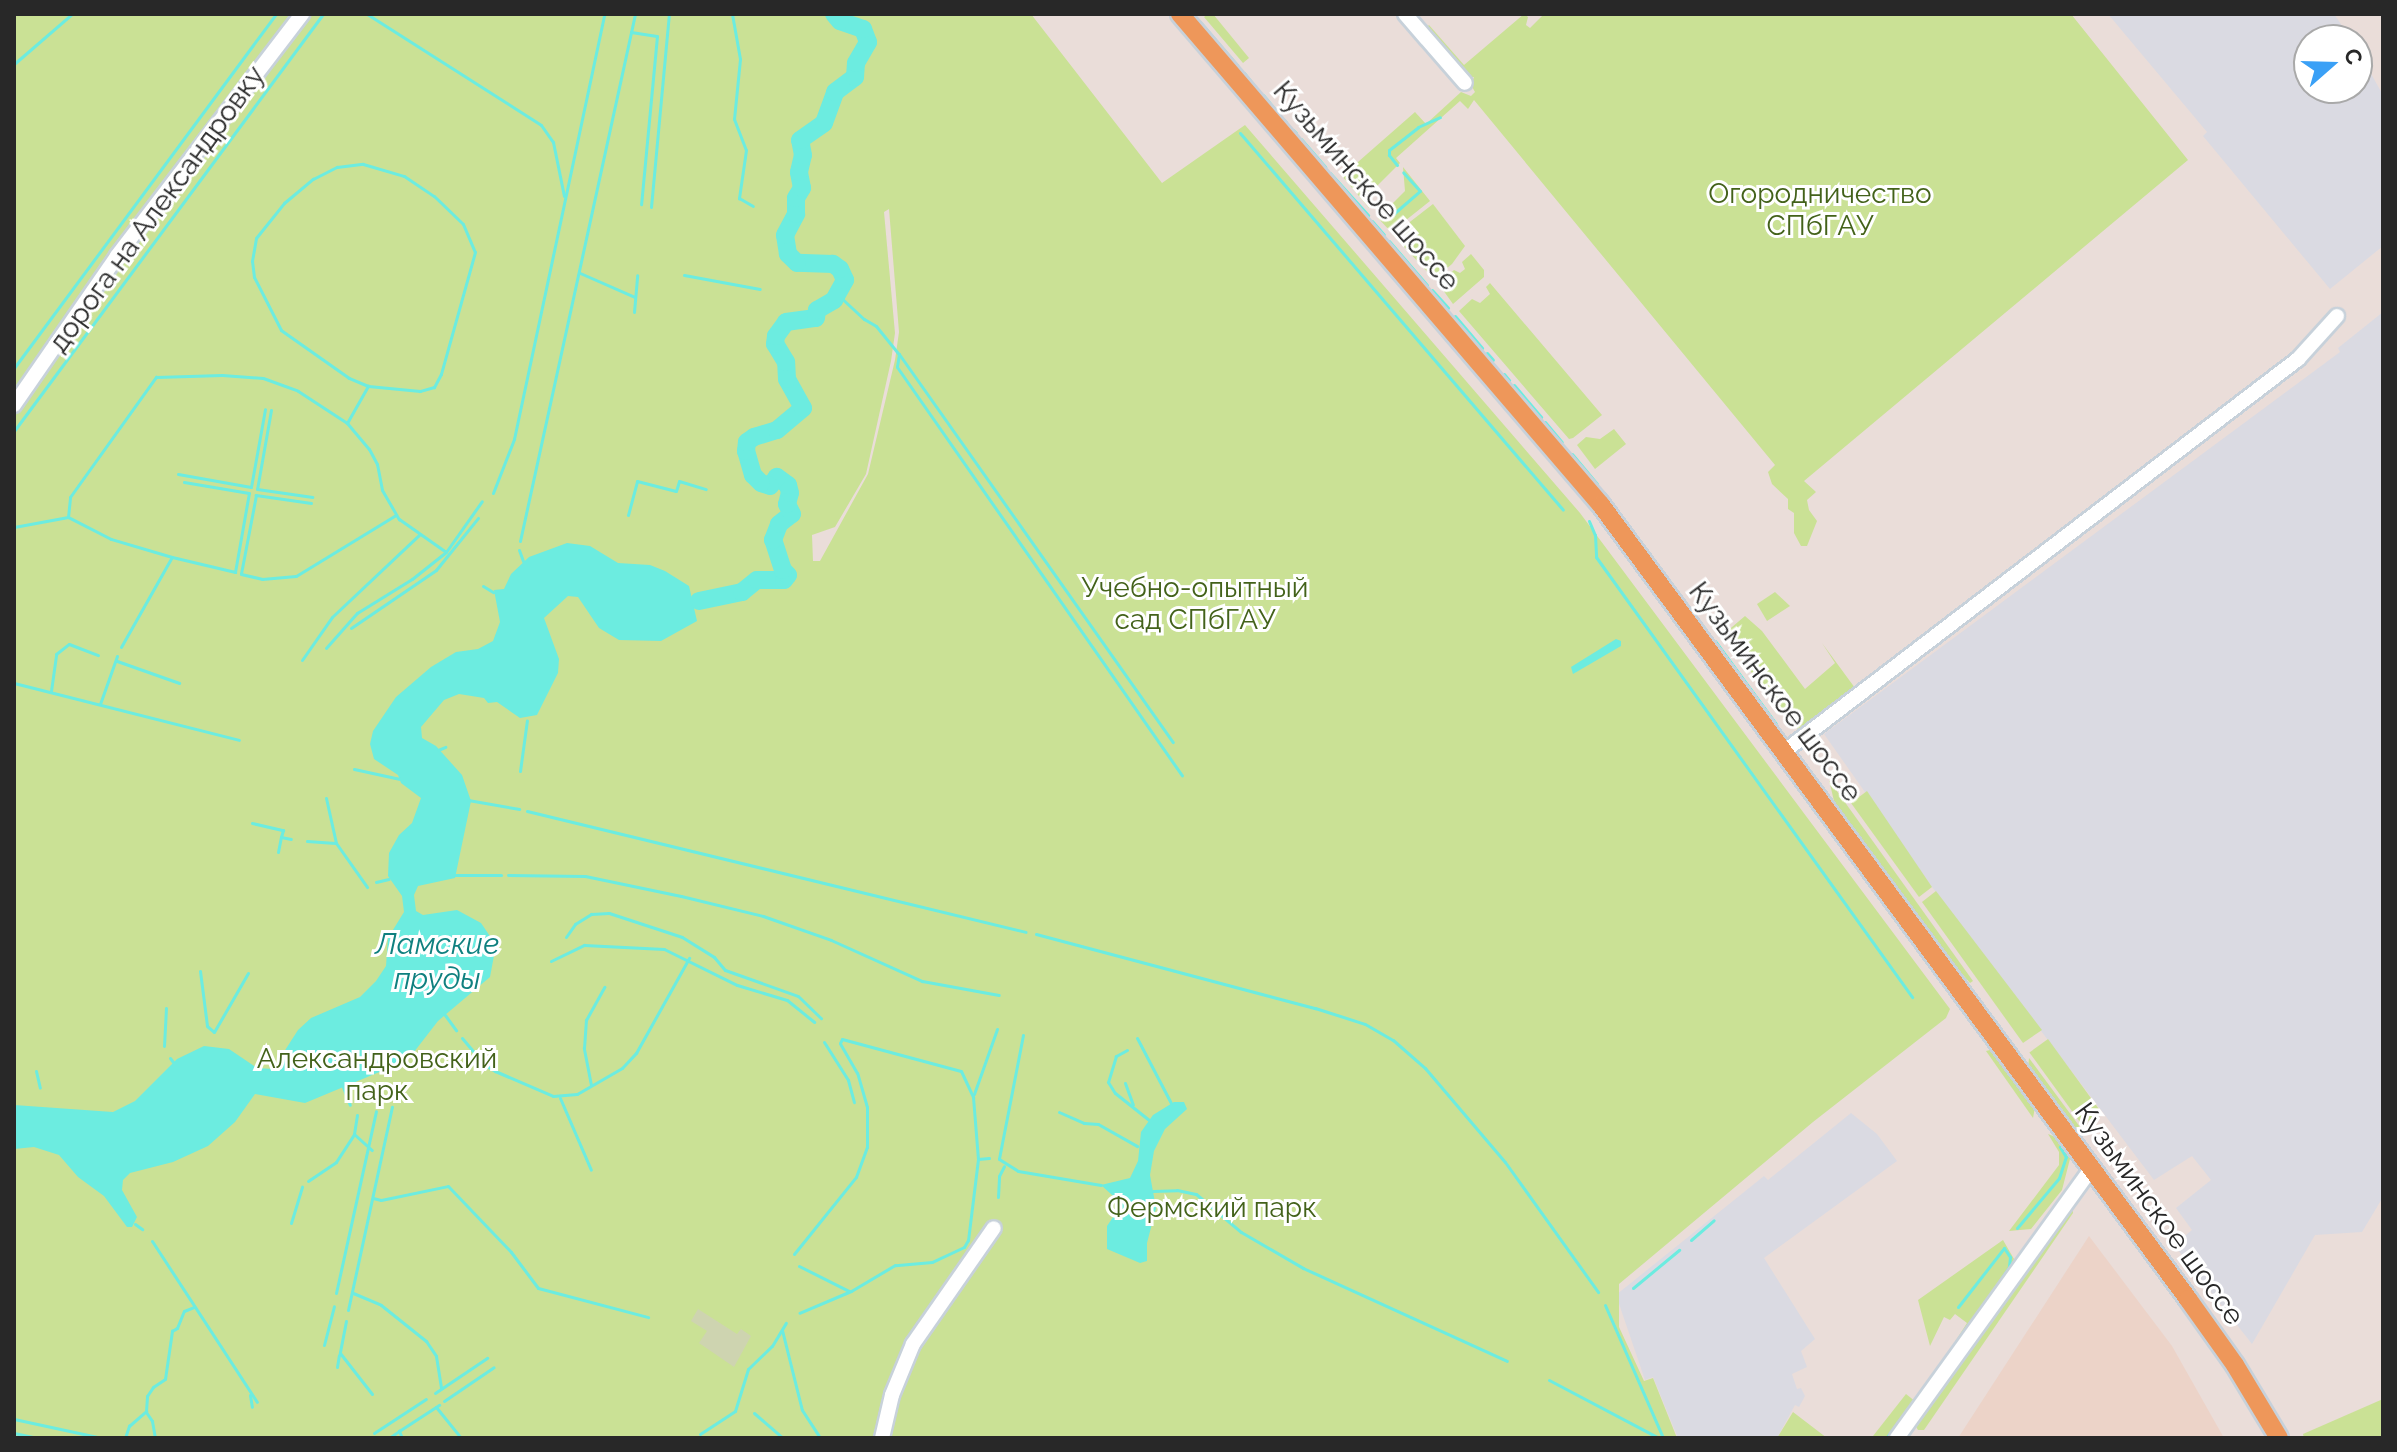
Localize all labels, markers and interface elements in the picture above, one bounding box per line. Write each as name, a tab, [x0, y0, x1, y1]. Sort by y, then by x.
north arrow	[2293, 24, 2373, 104]
text: С	[2339, 45, 2368, 68]
street label: дорога на Александровку	[42, 59, 272, 359]
street label: Кузьминское шоссе	[1266, 74, 1466, 298]
park label: Огородничество СПбГАУ	[1708, 177, 1932, 243]
park label: Учебно-опытный сад СПбГАУ	[1082, 571, 1308, 637]
street label: Кузьминское шоссе	[1681, 576, 1869, 808]
water label: Ламские пруды	[375, 926, 499, 996]
park label: Александровский парк	[257, 1042, 497, 1108]
street label: Кузьминское шоссе	[2067, 1096, 2251, 1332]
park label: Фермский парк	[1107, 1191, 1317, 1225]

